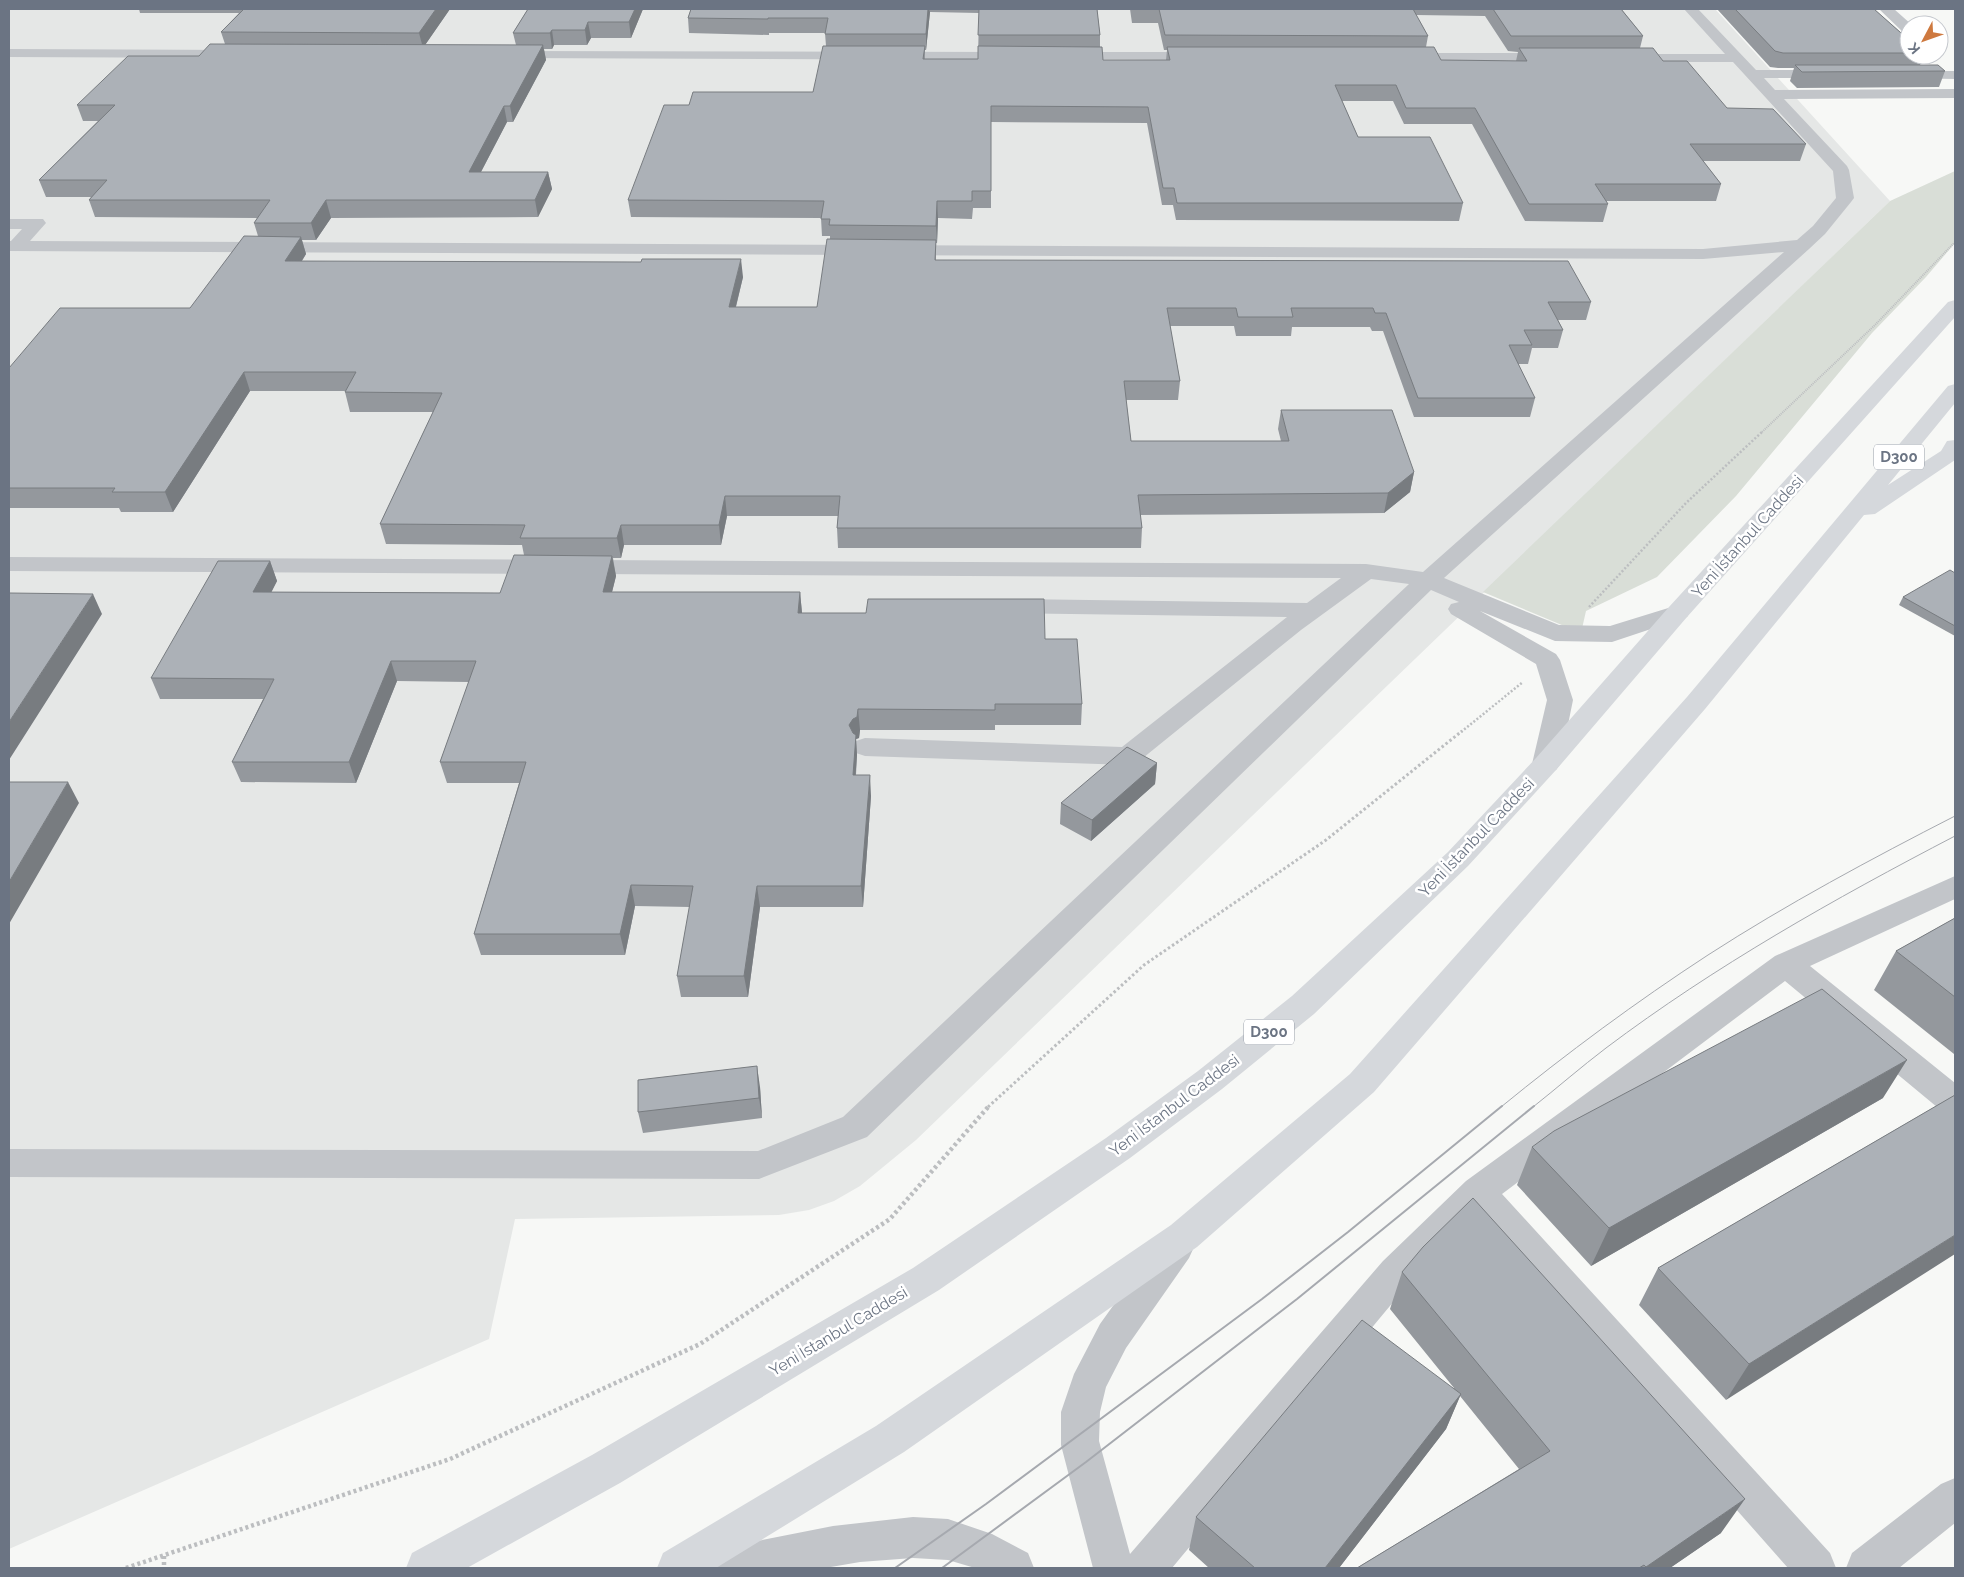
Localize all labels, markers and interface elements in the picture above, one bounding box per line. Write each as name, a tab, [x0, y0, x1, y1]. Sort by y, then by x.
north arrow	[1899, 15, 1949, 65]
text: K	[1905, 39, 1923, 57]
road number: D300	[1874, 444, 1924, 470]
street label: Yeni İstanbul Caddesi	[1687, 471, 1807, 601]
street label: Yeni İstanbul Caddesi	[1414, 773, 1538, 901]
road number: D300	[1244, 1020, 1294, 1044]
street label: Yeni İstanbul Caddesi	[1105, 1050, 1243, 1160]
street label: Yeni İstanbul Caddesi	[765, 1282, 911, 1380]

